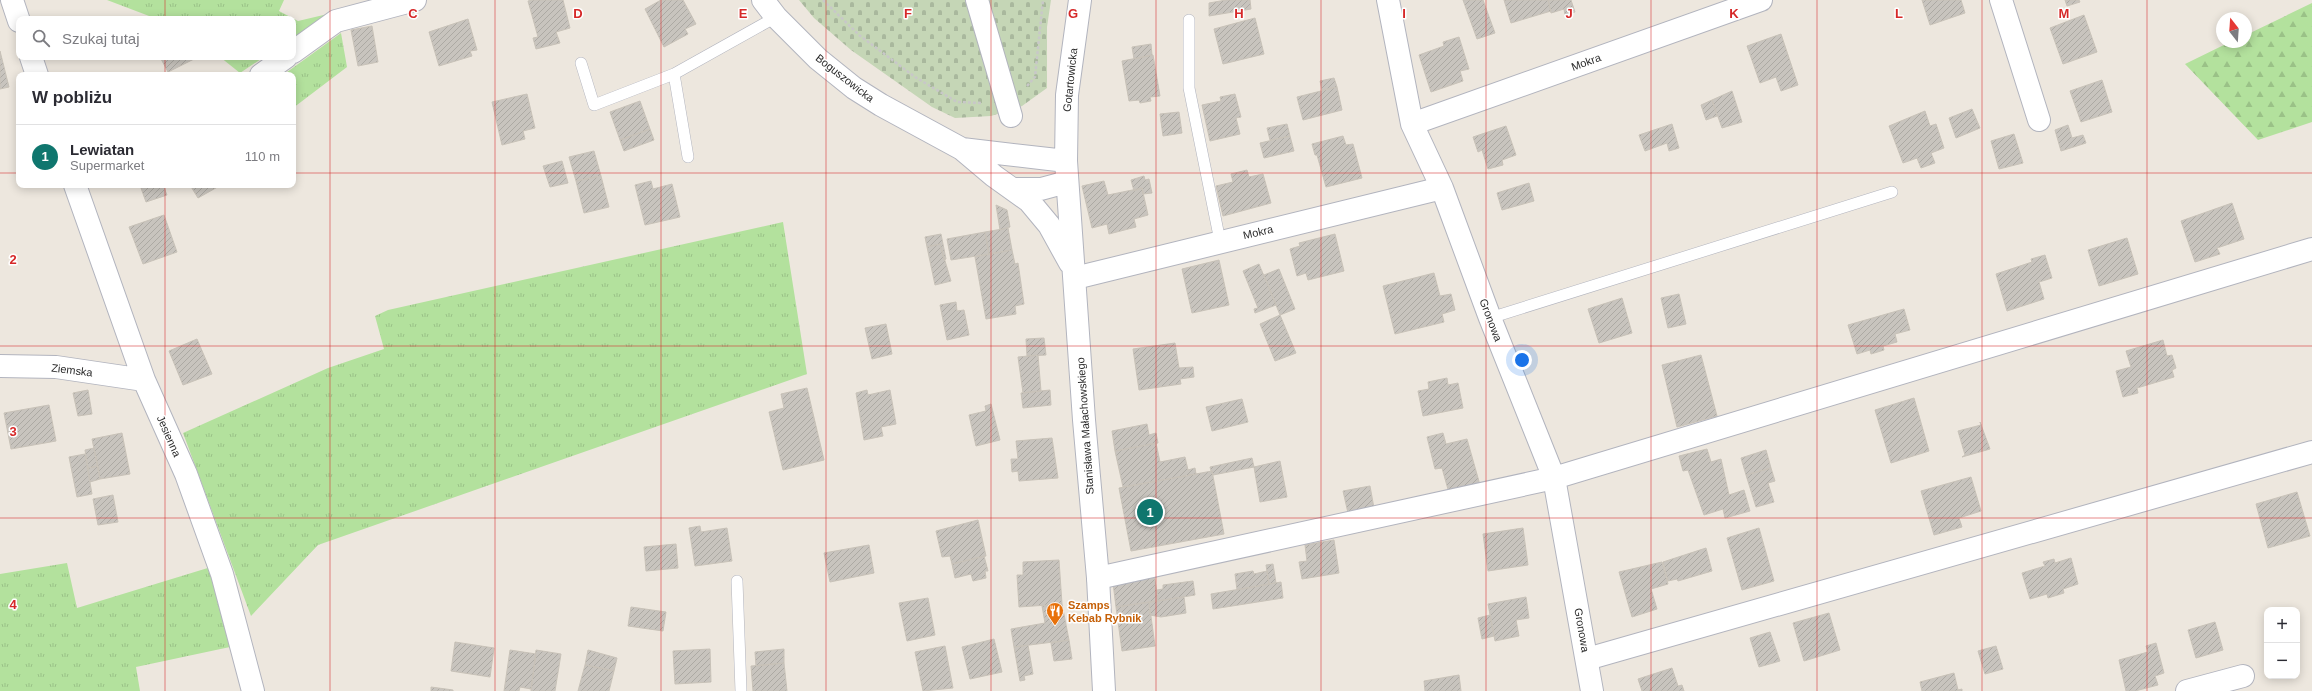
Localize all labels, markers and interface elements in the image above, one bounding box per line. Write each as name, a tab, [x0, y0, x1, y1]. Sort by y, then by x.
text: C	[408, 6, 418, 21]
text: D	[573, 6, 583, 21]
text: E	[739, 6, 748, 21]
text: F	[904, 6, 912, 21]
text: G	[1068, 6, 1078, 21]
text: H	[1234, 6, 1244, 21]
text: I	[1402, 6, 1406, 21]
text: J	[1565, 6, 1573, 21]
text: K	[1729, 6, 1739, 21]
text: L	[1895, 6, 1903, 21]
text: M	[2059, 6, 2069, 21]
north arrow	[2216, 12, 2252, 48]
search box	[16, 16, 296, 60]
icon: search	[30, 27, 52, 49]
text: Szukaj tutaj	[62, 30, 140, 47]
street label: Gotartowicka	[1061, 47, 1079, 113]
street label: Mokra	[1570, 51, 1603, 73]
street label: Boguszowicka	[814, 52, 877, 105]
text: W pobliżu	[32, 88, 112, 107]
text: Lewiatan	[70, 141, 134, 158]
text: 1	[41, 149, 49, 164]
text: 110 m	[245, 149, 280, 164]
text: Supermarket	[70, 158, 144, 173]
street label: Mokra	[1242, 223, 1275, 241]
text: 2	[9, 252, 17, 267]
street label: Gronowa	[1477, 297, 1505, 344]
your location	[1512, 350, 1532, 370]
street label: Stanisława Małachowskiego	[1074, 357, 1096, 495]
street label: Ziemska	[51, 362, 94, 379]
street label: Jesienna	[155, 413, 184, 459]
text: 3	[9, 424, 17, 439]
pin: 1	[1137, 497, 1163, 527]
text: 4	[9, 597, 17, 612]
place label: Szamps Kebab Rybnik	[1068, 599, 1142, 624]
restaurant icon: Szamps Kebab Rybnik	[1045, 601, 1065, 626]
street label: Gronowa	[1572, 607, 1592, 654]
map controls	[2264, 607, 2300, 679]
button: +	[2264, 607, 2300, 643]
button: −	[2264, 643, 2300, 679]

